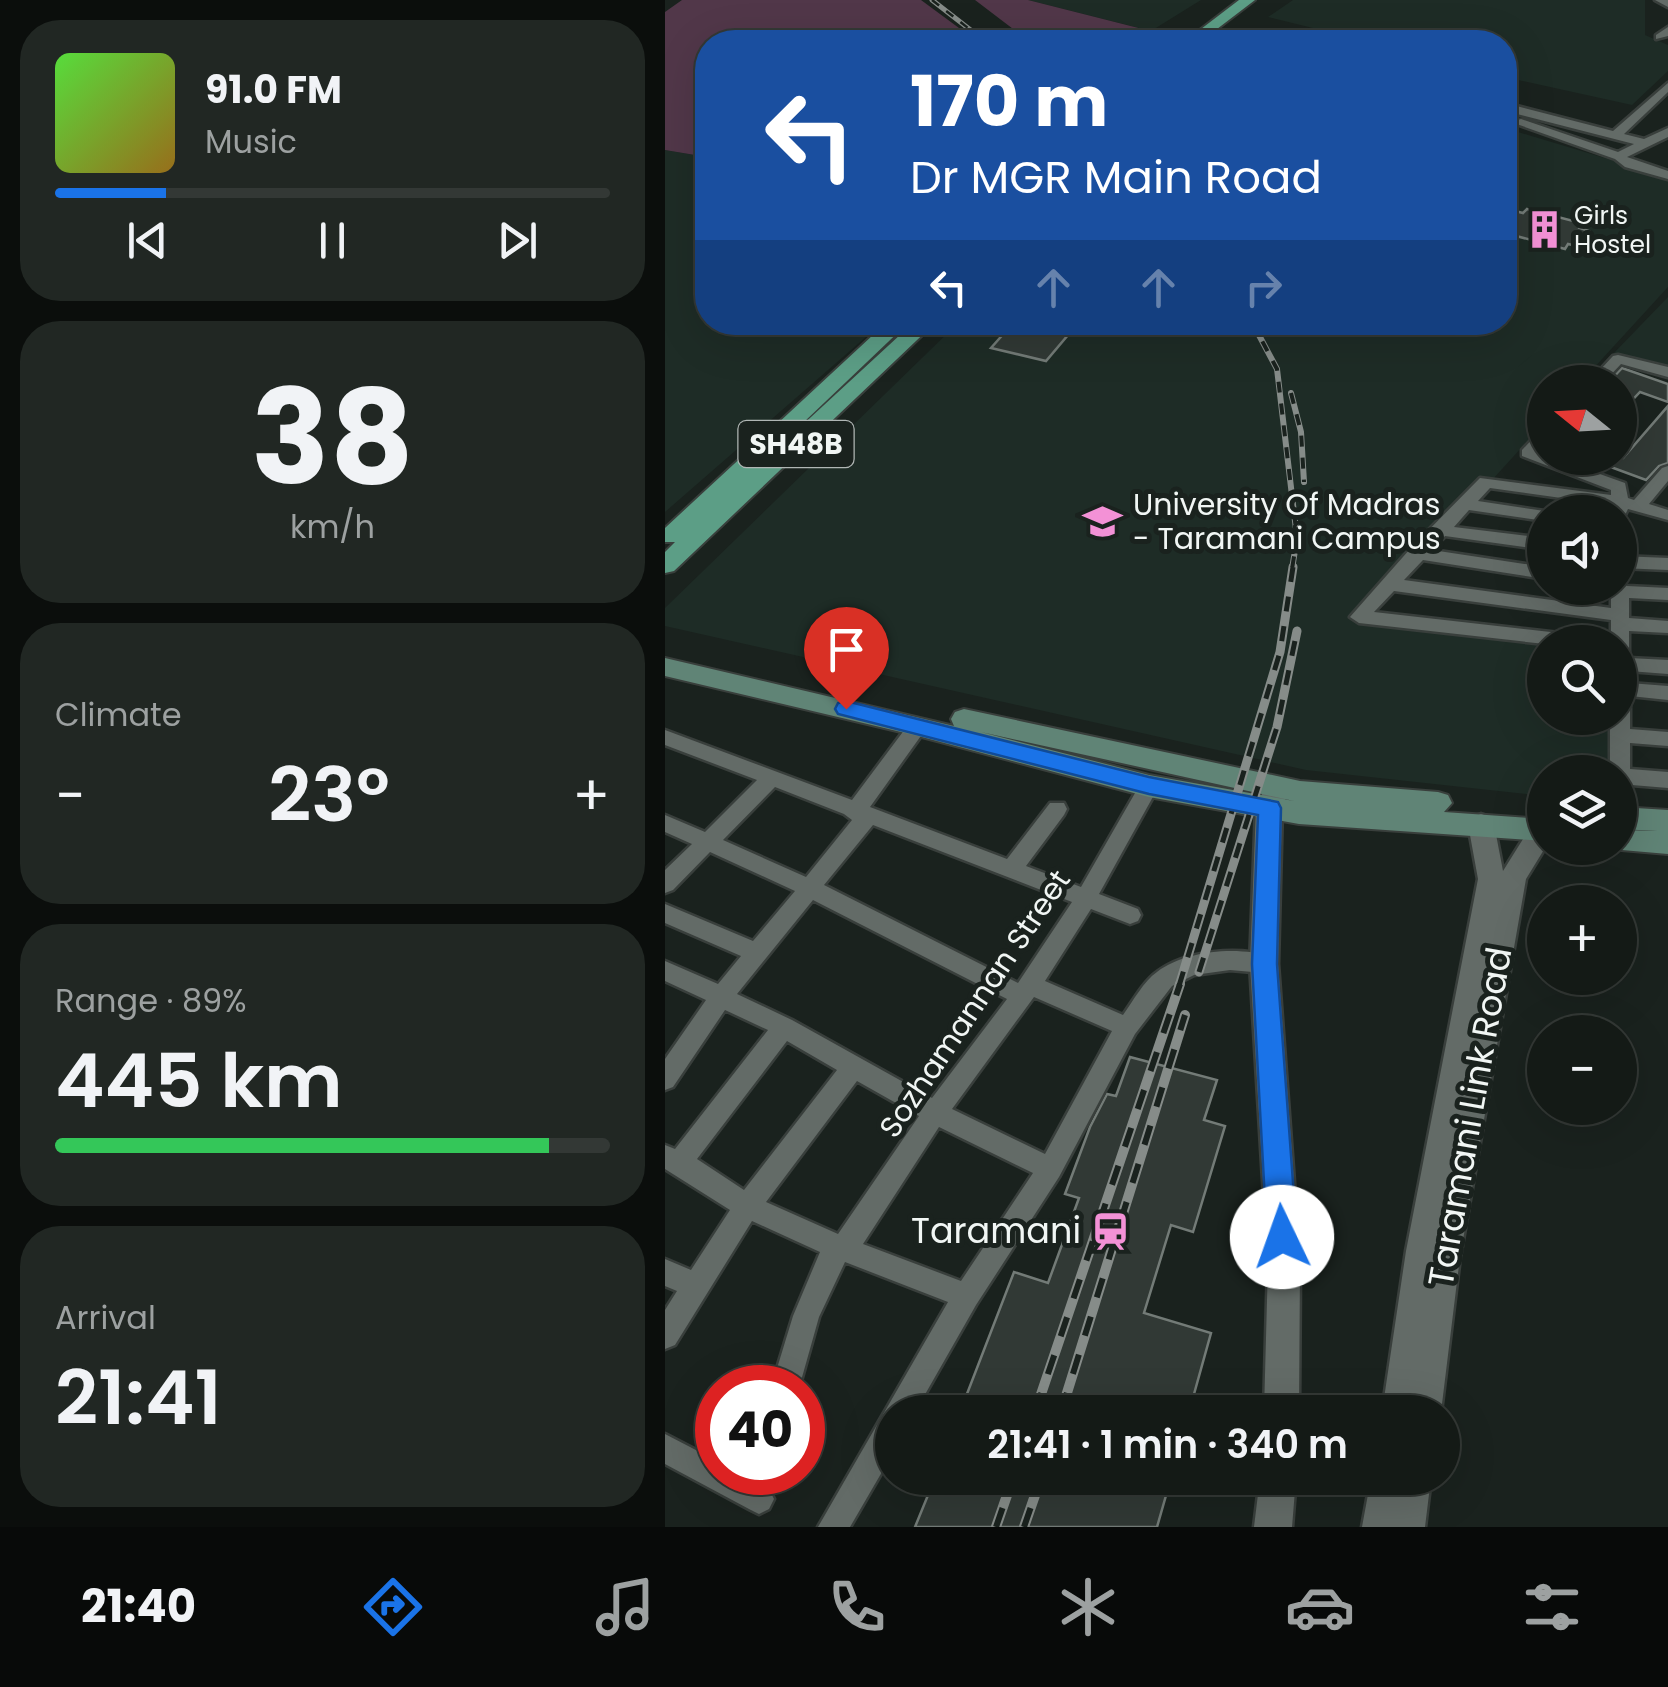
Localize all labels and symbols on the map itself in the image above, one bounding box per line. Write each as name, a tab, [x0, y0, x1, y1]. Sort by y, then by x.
place label: Girls Hostel	[1574, 198, 1651, 262]
building icon: Girls Hostel	[1523, 208, 1565, 250]
north arrow	[1527, 365, 1637, 475]
road number: SH48B	[739, 421, 853, 467]
place label: University Of Madras - Taramani Campus	[1133, 483, 1441, 560]
school or university icon: University Of Madras - Taramani Campus	[1082, 501, 1124, 543]
pin	[804, 607, 889, 710]
street label: Sozhamannan Street	[869, 861, 1080, 1146]
street label: Taramani Link Road	[1416, 943, 1523, 1291]
position arrow	[1230, 1185, 1334, 1289]
place label: Taramani	[911, 1206, 1081, 1255]
station icon: Taramani	[1090, 1210, 1132, 1252]
speed limit sign: 40	[695, 1365, 825, 1495]

